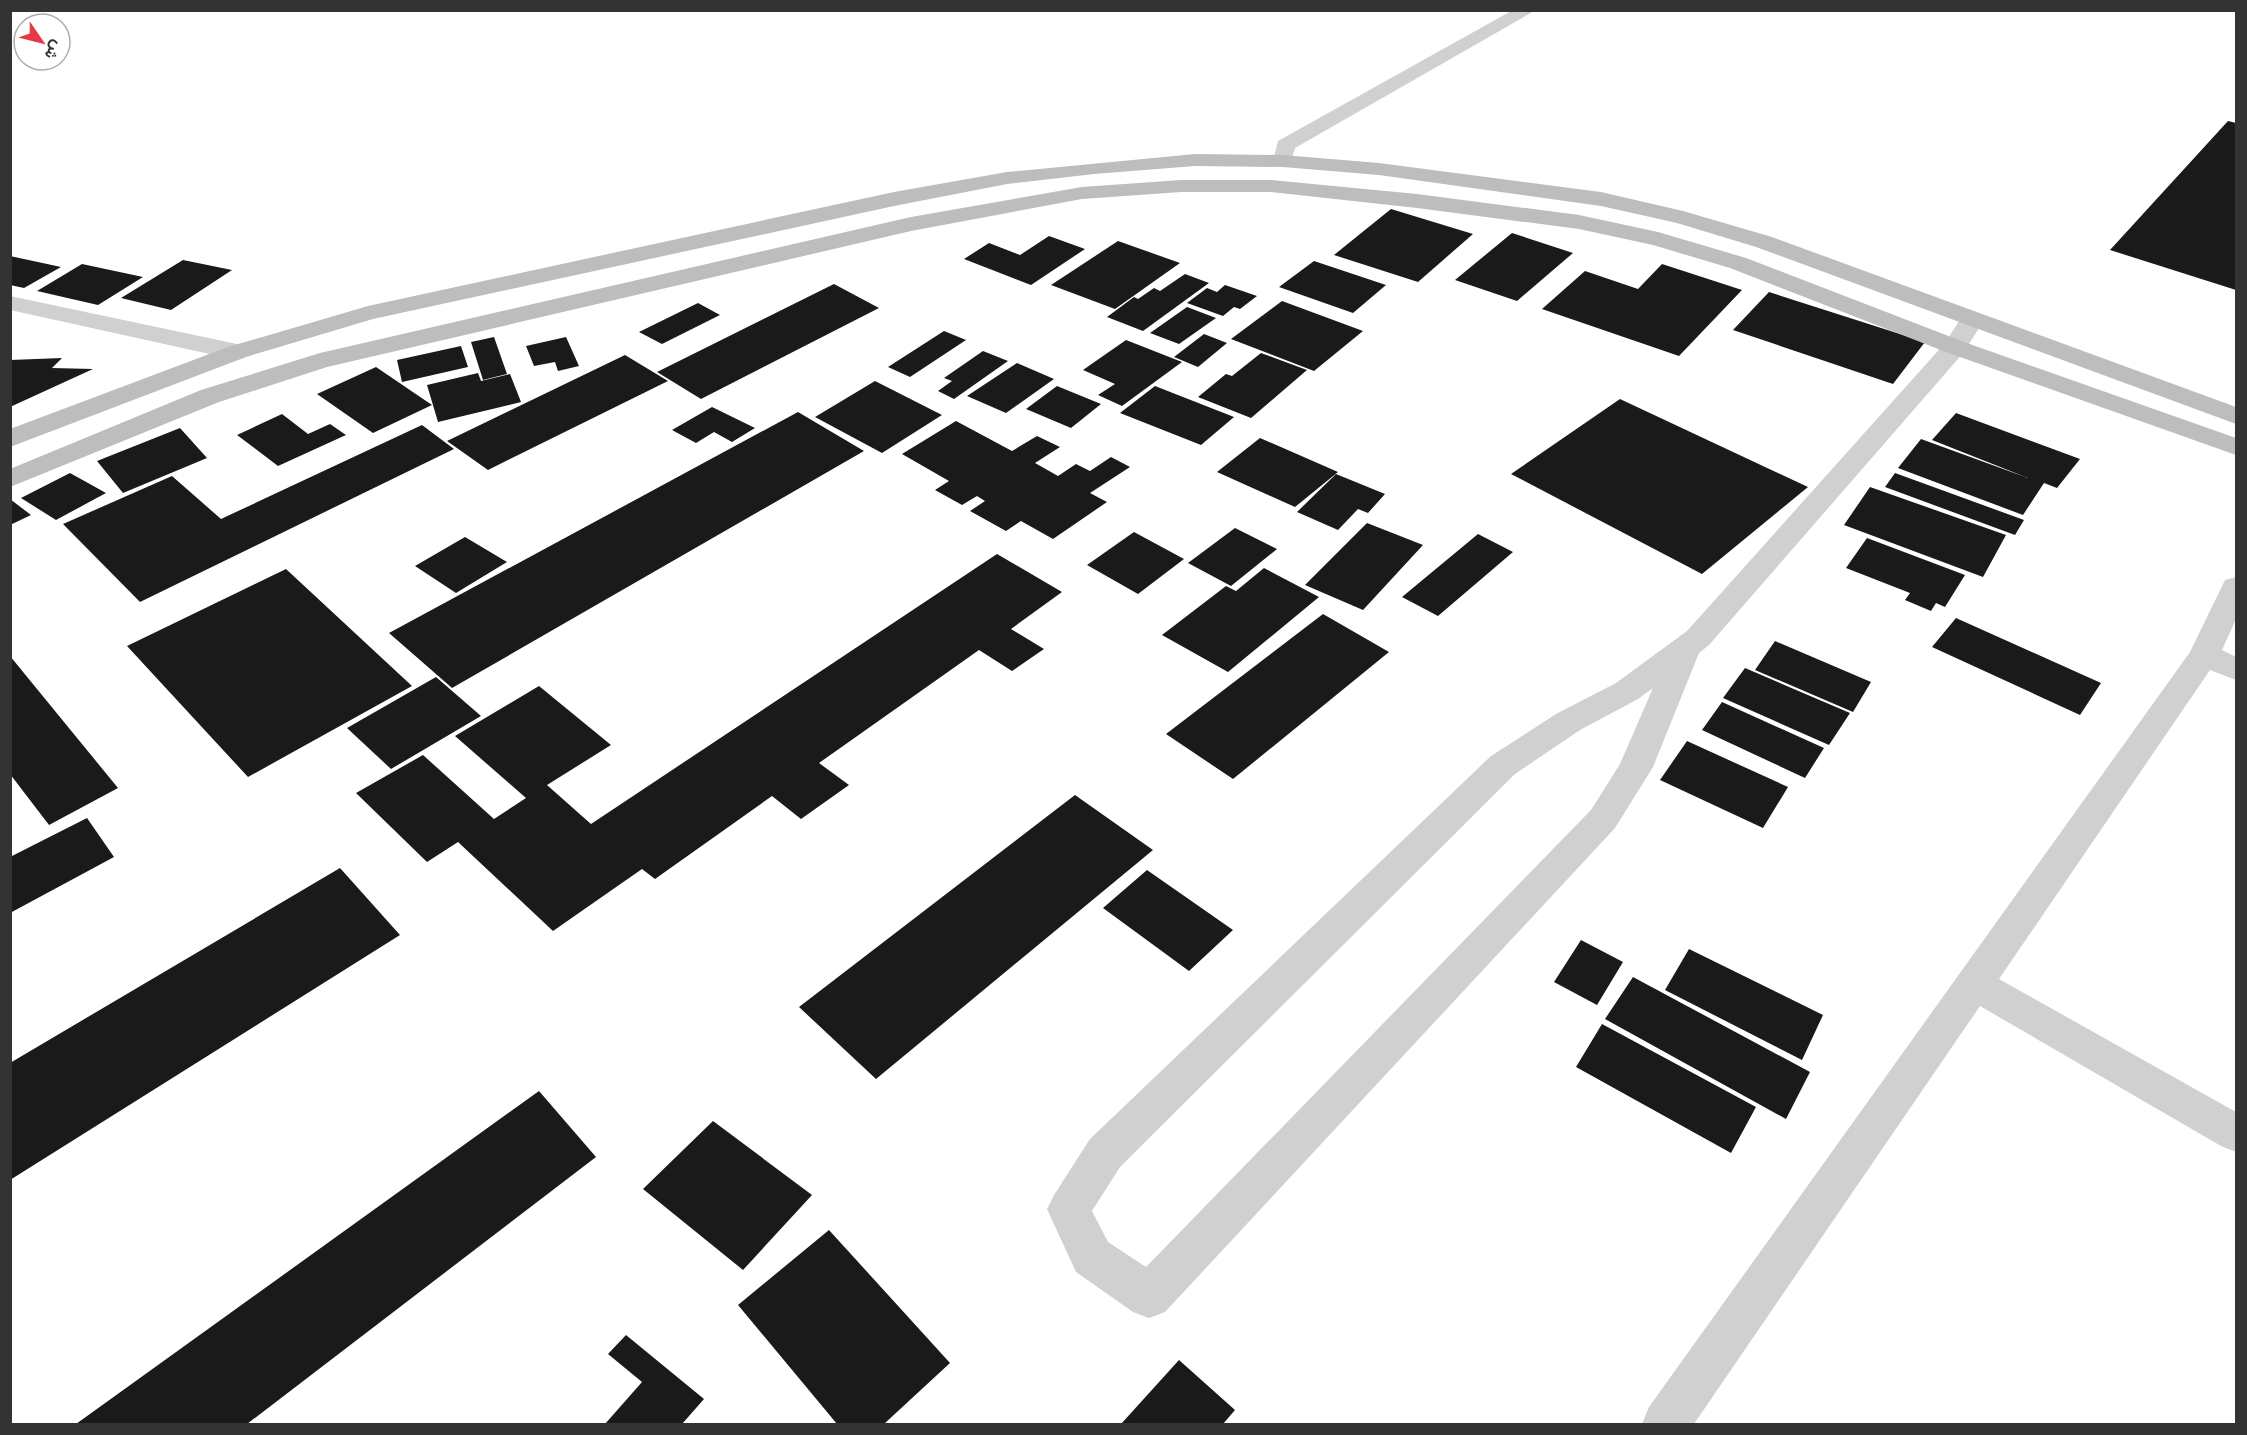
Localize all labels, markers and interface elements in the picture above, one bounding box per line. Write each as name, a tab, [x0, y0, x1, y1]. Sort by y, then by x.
north arrow	[12, 12, 72, 72]
text: ش	[41, 37, 67, 64]

